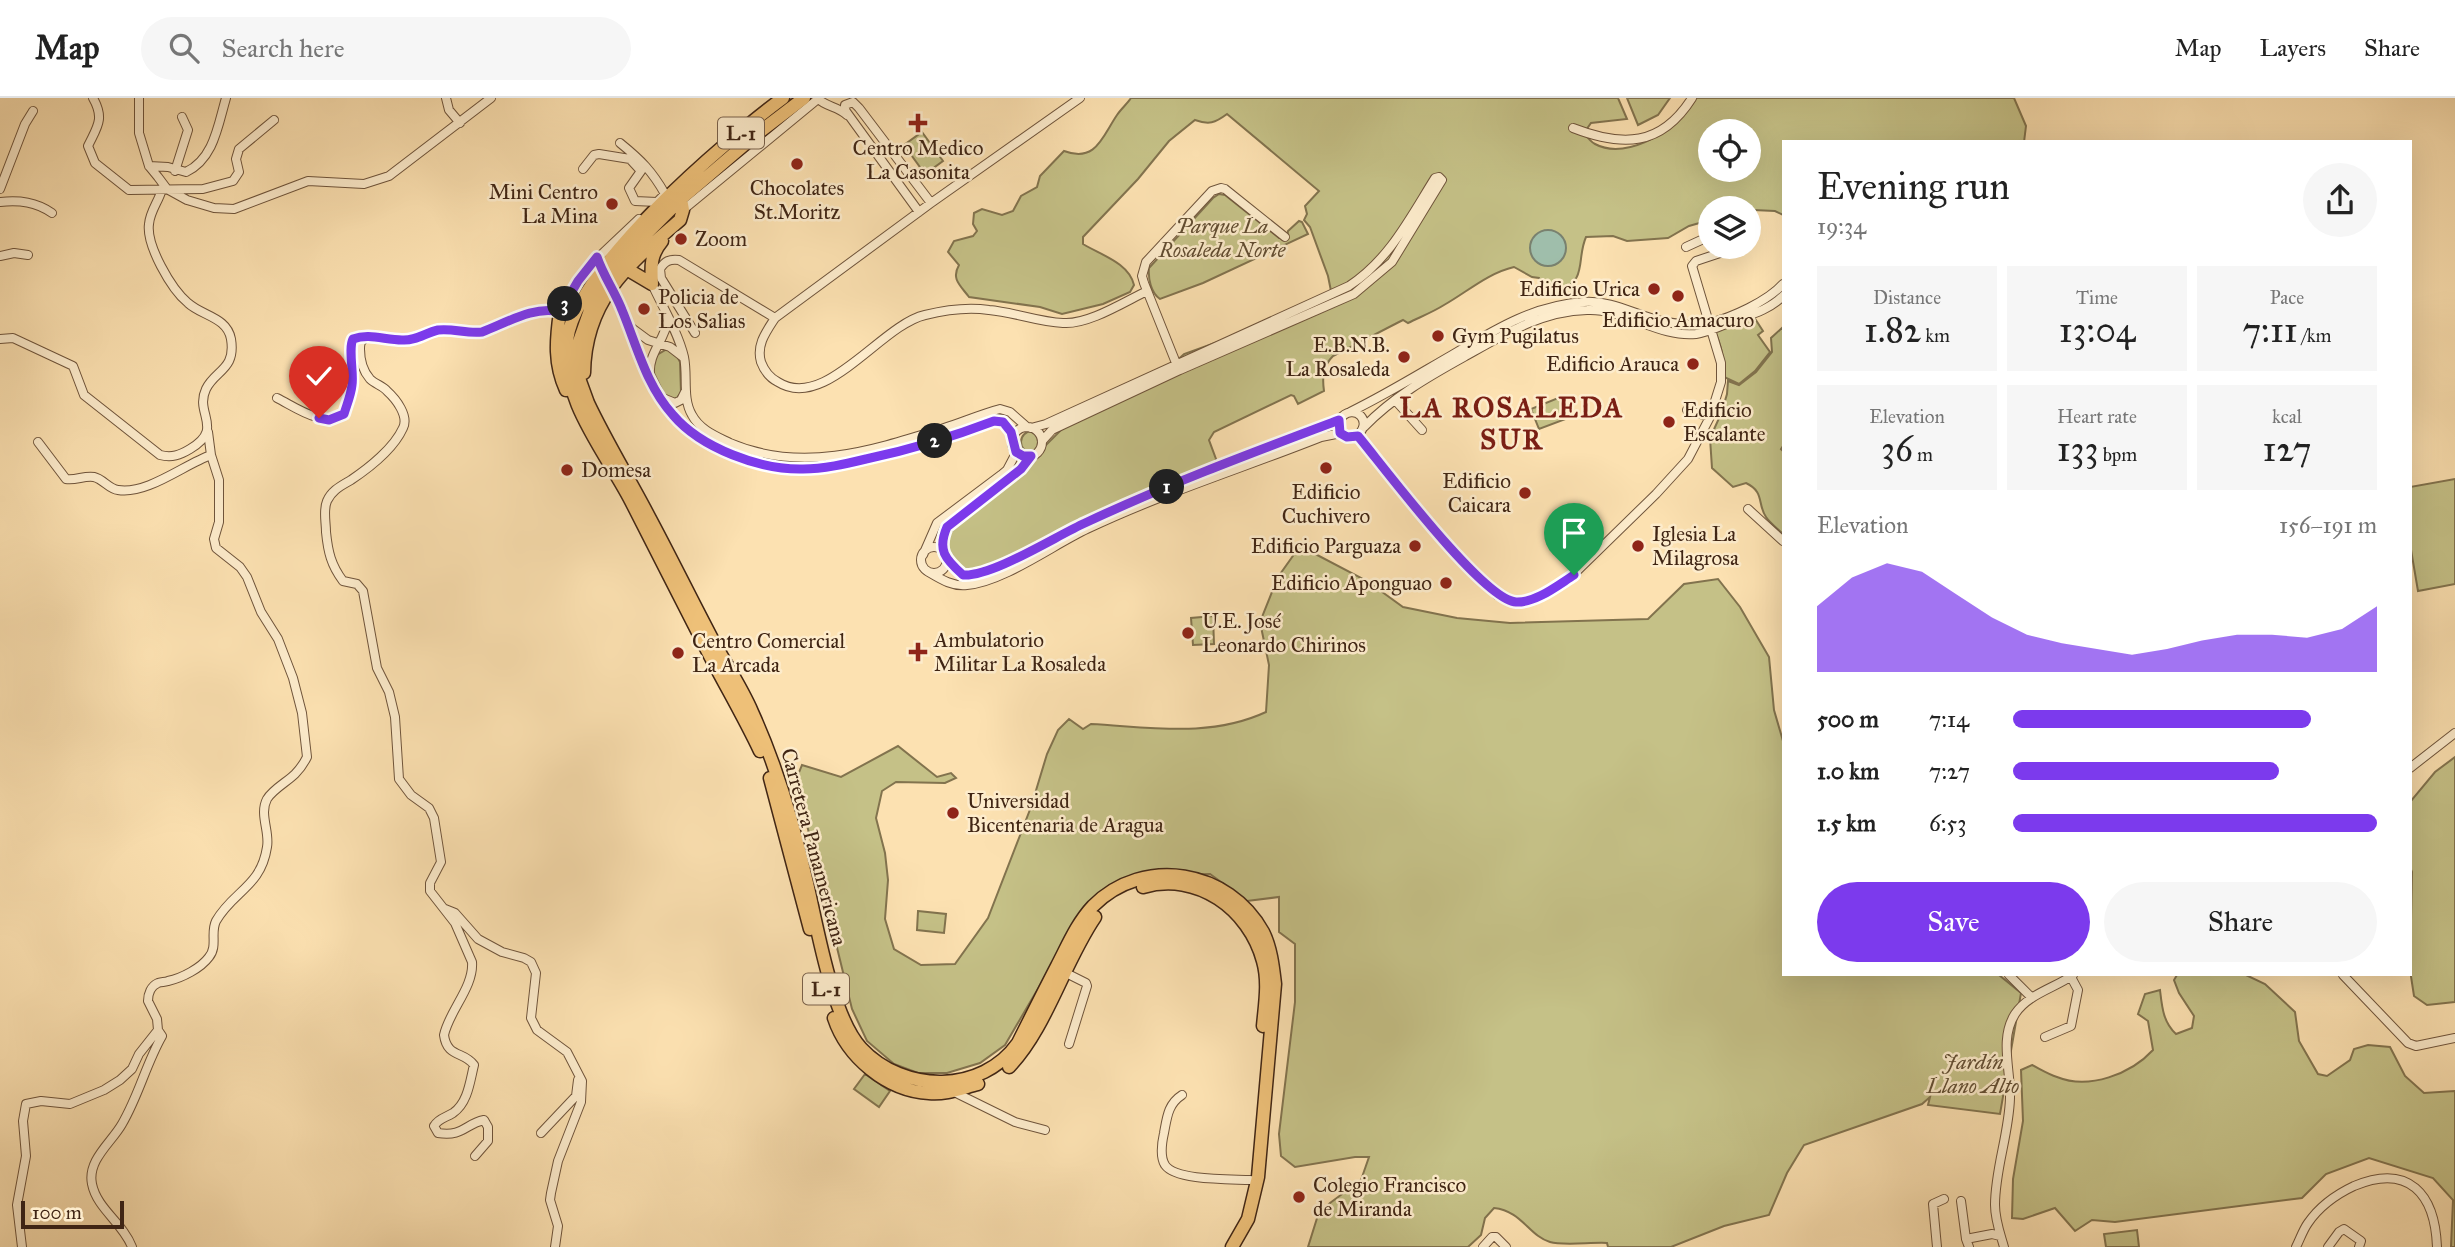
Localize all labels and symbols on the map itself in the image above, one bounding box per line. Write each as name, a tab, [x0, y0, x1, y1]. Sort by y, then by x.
marker: Centro Medico La Casonita	[908, 113, 928, 133]
road number: L-1	[718, 118, 764, 148]
place label: Centro Medico La Casonita	[853, 135, 984, 185]
marker: Chocolates St.Moritz	[789, 156, 805, 172]
place label: Chocolates St.Moritz	[750, 175, 844, 225]
place label: Mini Centro La Mina	[489, 179, 598, 229]
marker: Mini Centro La Mina	[604, 196, 620, 212]
park label: Parque La Rosaleda Norte	[1158, 213, 1286, 263]
place label: Zoom	[695, 226, 748, 252]
marker: Zoom	[673, 231, 689, 247]
place label: Edificio Urica	[1519, 276, 1640, 302]
marker: Edificio Urica	[1646, 281, 1662, 297]
place label: Policia de Los Salias	[658, 284, 745, 334]
pin: 3	[548, 286, 582, 322]
marker: Edificio Amacuro	[1670, 288, 1686, 304]
marker: Policia de Los Salias	[636, 301, 652, 317]
place label: Edificio Amacuro	[1602, 307, 1755, 333]
place label: Gym Pugilatus	[1452, 323, 1579, 349]
marker: Gym Pugilatus	[1430, 328, 1446, 344]
place label: E.B.N.B. La Rosaleda	[1285, 332, 1390, 382]
pin	[289, 346, 349, 418]
marker: E.B.N.B. La Rosaleda	[1396, 349, 1412, 365]
place label: Edificio Arauca	[1546, 351, 1679, 377]
marker: Edificio Arauca	[1685, 356, 1701, 372]
district label: LA ROSALEDA SUR	[1400, 390, 1624, 457]
place label: Edificio Escalante	[1683, 397, 1766, 447]
marker: Edificio Escalante	[1661, 414, 1677, 430]
pin: 2	[918, 424, 953, 458]
place label: Domesa	[581, 457, 651, 483]
marker: Edificio Cuchivero	[1318, 460, 1334, 476]
marker: Domesa	[559, 462, 575, 478]
place label: Edificio Caicara	[1442, 468, 1511, 518]
pin: 1	[1150, 470, 1184, 504]
place label: Edificio Cuchivero	[1282, 479, 1371, 529]
marker: Edificio Caicara	[1517, 485, 1533, 501]
pin	[1544, 503, 1604, 575]
place label: Iglesia La Milagrosa	[1652, 521, 1739, 571]
place label: Edificio Parguaza	[1251, 533, 1401, 559]
marker: Edificio Parguaza	[1407, 538, 1423, 554]
marker: Iglesia La Milagrosa	[1630, 538, 1646, 554]
place label: Edificio Aponguao	[1271, 570, 1432, 596]
marker: Edificio Aponguao	[1438, 575, 1454, 591]
place label: U.E. José Leonardo Chirinos	[1202, 608, 1366, 658]
marker: U.E. José Leonardo Chirinos	[1180, 625, 1196, 641]
place label: Ambulatorio Militar La Rosaleda	[933, 627, 1106, 677]
place label: Centro Comercial La Arcada	[692, 628, 845, 678]
marker: Ambulatorio Militar La Rosaleda	[908, 642, 928, 662]
marker: Centro Comercial La Arcada	[670, 645, 686, 661]
street label: Carretera Panamericana	[775, 745, 853, 949]
place label: Universidad Bicentenaria de Aragua	[967, 788, 1164, 838]
marker: Universidad Bicentenaria de Aragua	[945, 805, 961, 821]
road number: L-1	[803, 974, 849, 1004]
park label: Jardín Llano Alto	[1926, 1049, 2019, 1099]
place label: Colegio Francisco de Miranda	[1313, 1172, 1467, 1222]
marker: Colegio Francisco de Miranda	[1291, 1189, 1307, 1205]
scale bar	[21, 1198, 124, 1230]

